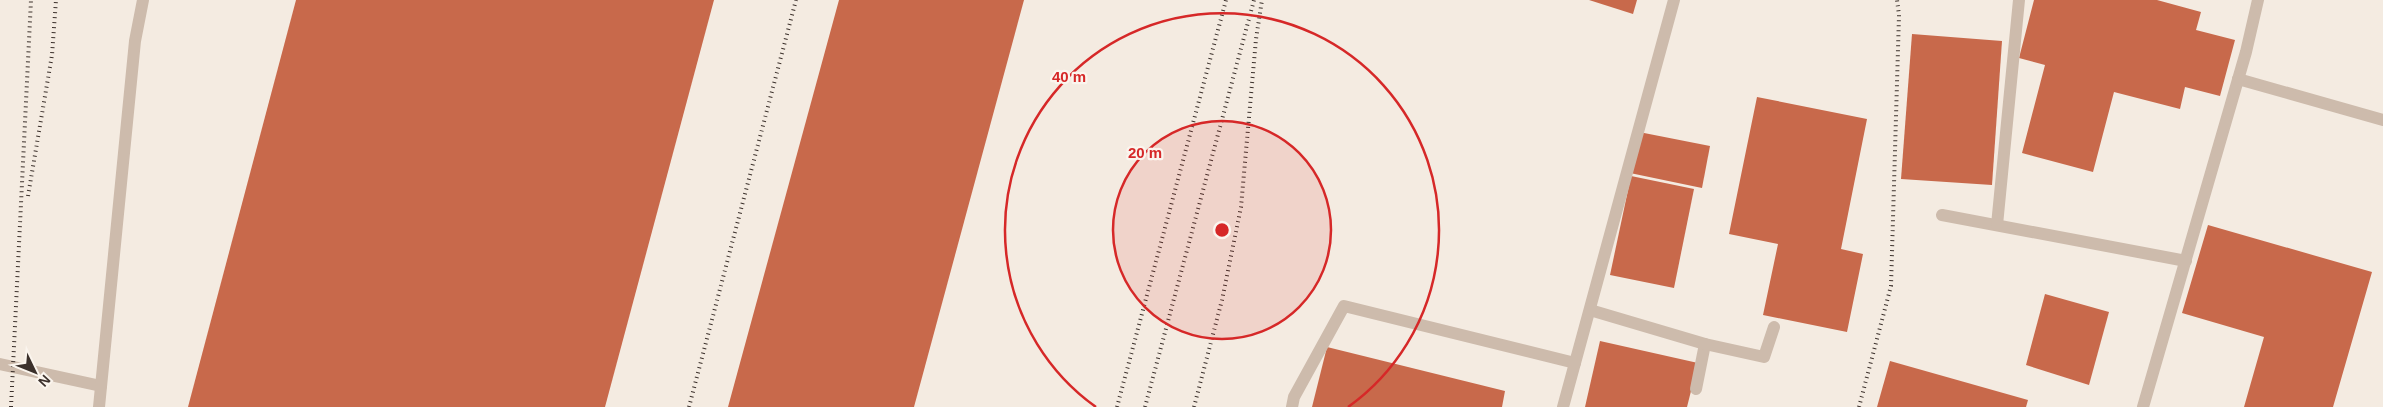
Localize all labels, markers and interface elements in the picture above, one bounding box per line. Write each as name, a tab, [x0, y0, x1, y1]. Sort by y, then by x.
text: 40 m	[1052, 68, 1086, 85]
text: 20 m	[1128, 144, 1162, 161]
centre of rings	[1213, 221, 1231, 239]
north arrow	[10, 347, 60, 397]
text: N	[35, 372, 54, 390]

